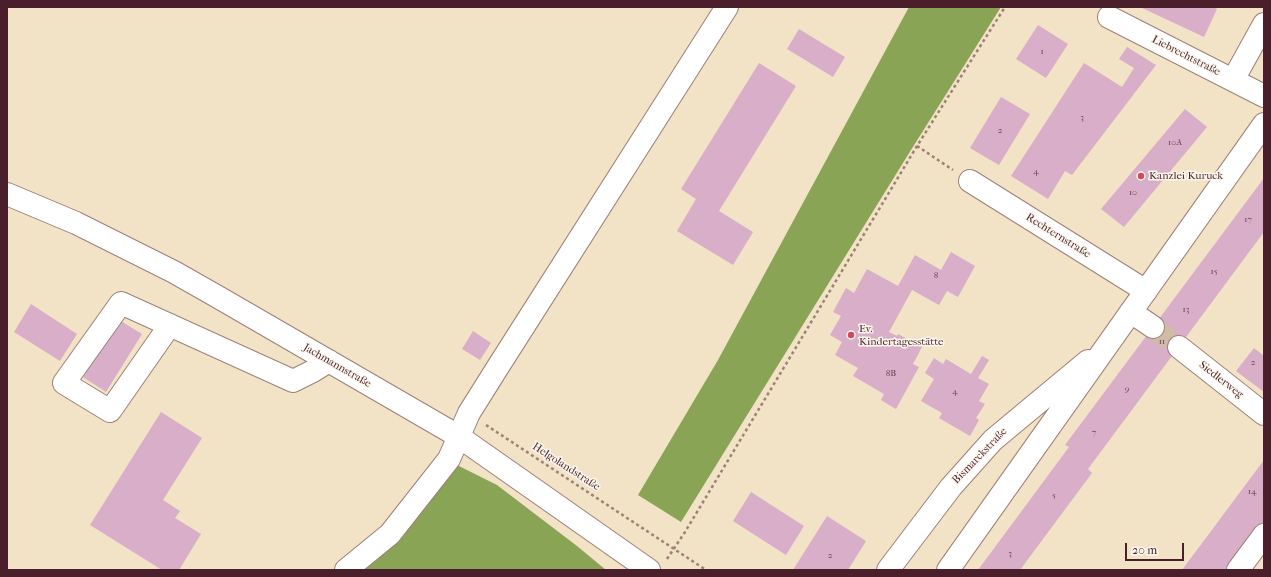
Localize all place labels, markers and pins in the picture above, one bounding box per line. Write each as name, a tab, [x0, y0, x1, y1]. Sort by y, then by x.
place label: Kanzlei Kuruck	[1149, 169, 1223, 183]
marker: Kanzlei Kuruck	[1136, 171, 1146, 181]
place label: Ev. Kindertagesstätte	[859, 322, 944, 348]
marker: Ev. Kindertagesstätte	[846, 330, 856, 340]

